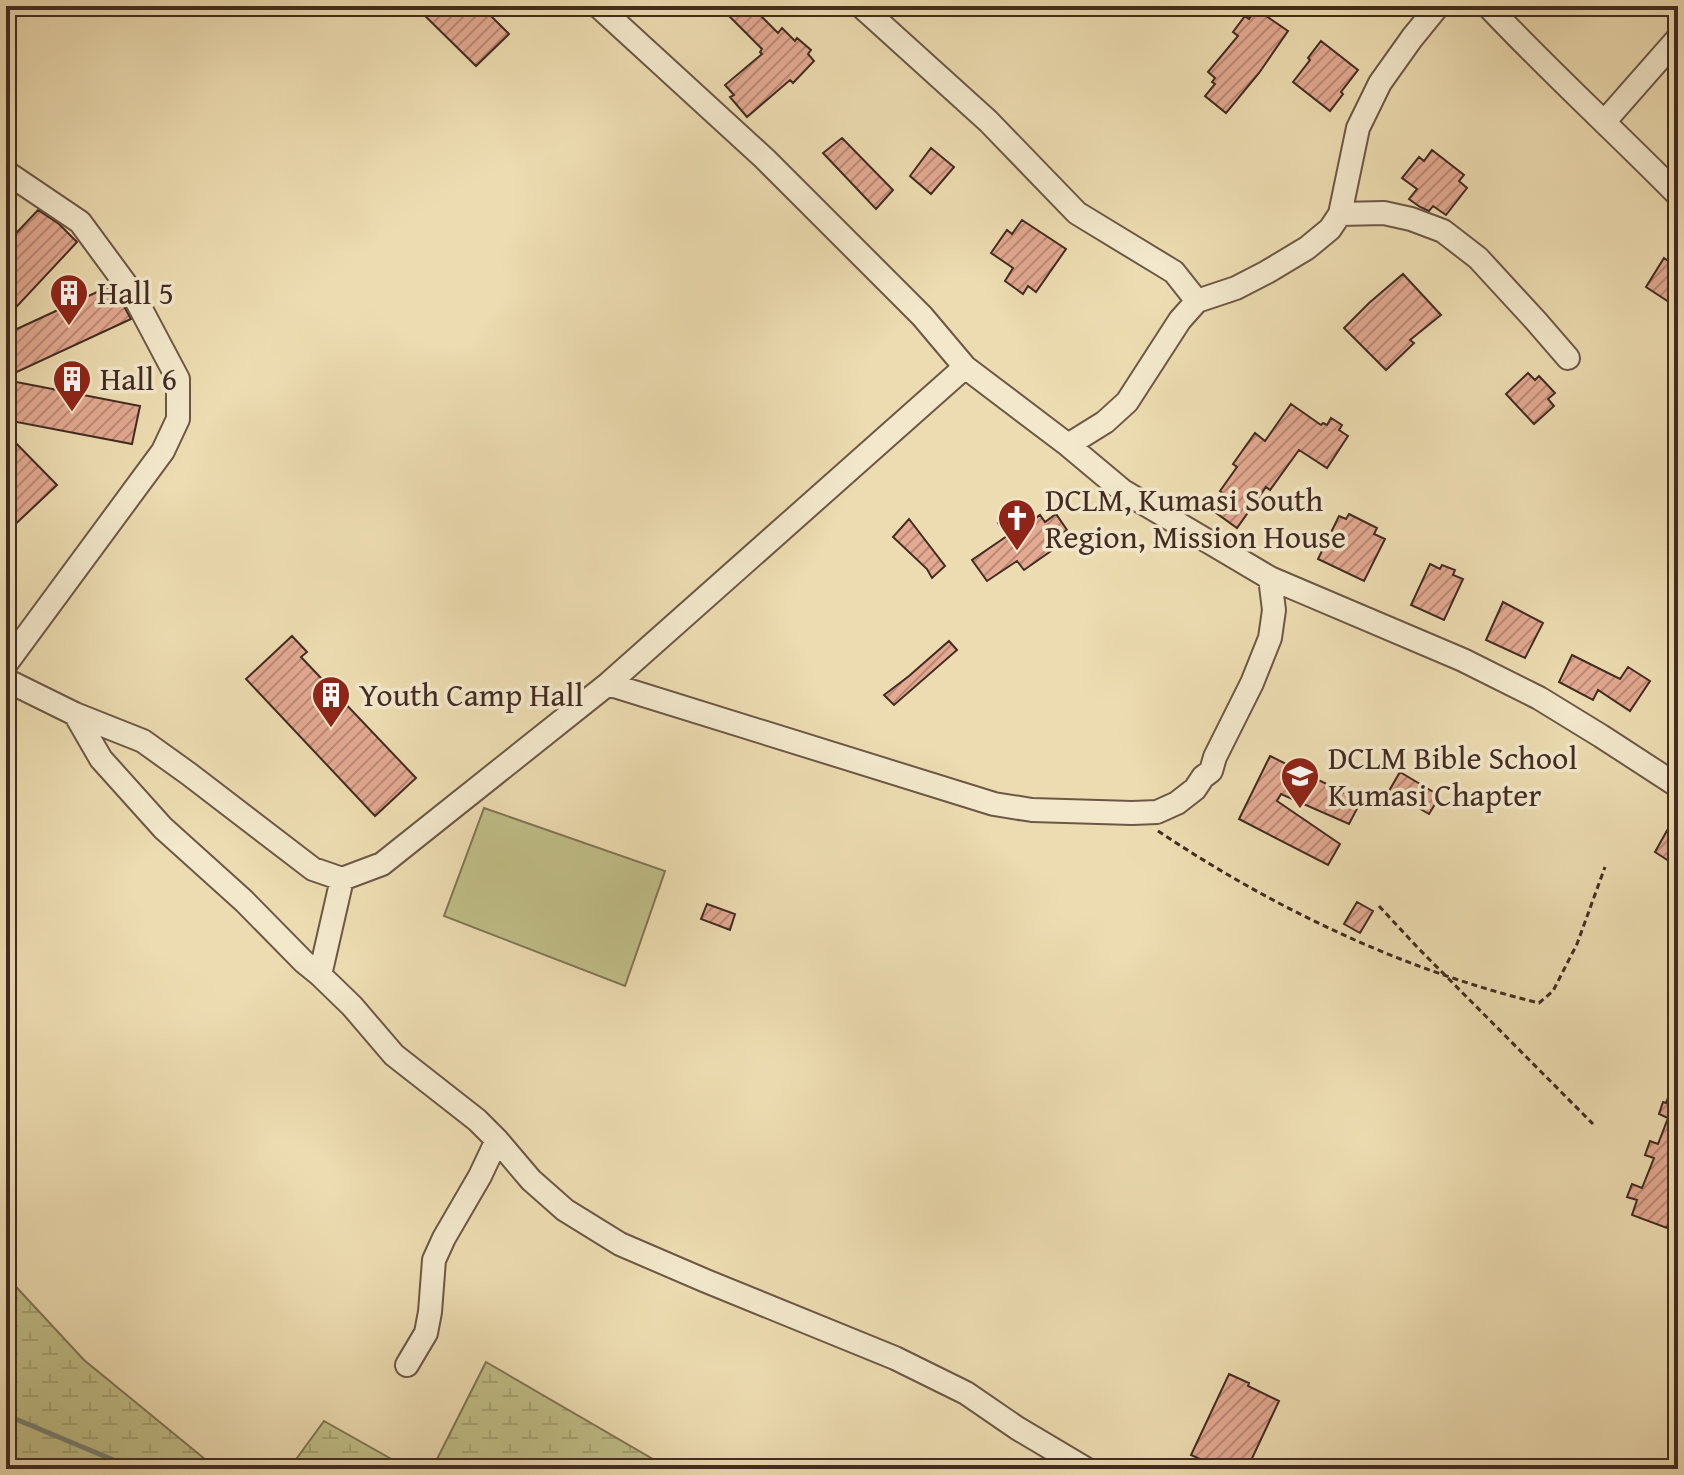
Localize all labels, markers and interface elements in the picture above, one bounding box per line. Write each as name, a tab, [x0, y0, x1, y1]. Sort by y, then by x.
place label: Hall 5	[97, 269, 174, 316]
building icon: Hall 5	[48, 272, 90, 327]
place label: Hall 6	[100, 355, 177, 402]
building icon: Hall 6	[51, 358, 93, 413]
place label: DCLM, Kumasi South Region, Mission House	[1045, 476, 1346, 560]
church icon: DCLM, Kumasi South Region, Mission House	[996, 497, 1038, 552]
place label: Youth Camp Hall	[359, 671, 584, 718]
building icon: Youth Camp Hall	[310, 674, 352, 729]
place label: DCLM Bible School Kumasi Chapter	[1328, 734, 1577, 818]
school or university icon: DCLM Bible School Kumasi Chapter	[1279, 755, 1321, 810]

